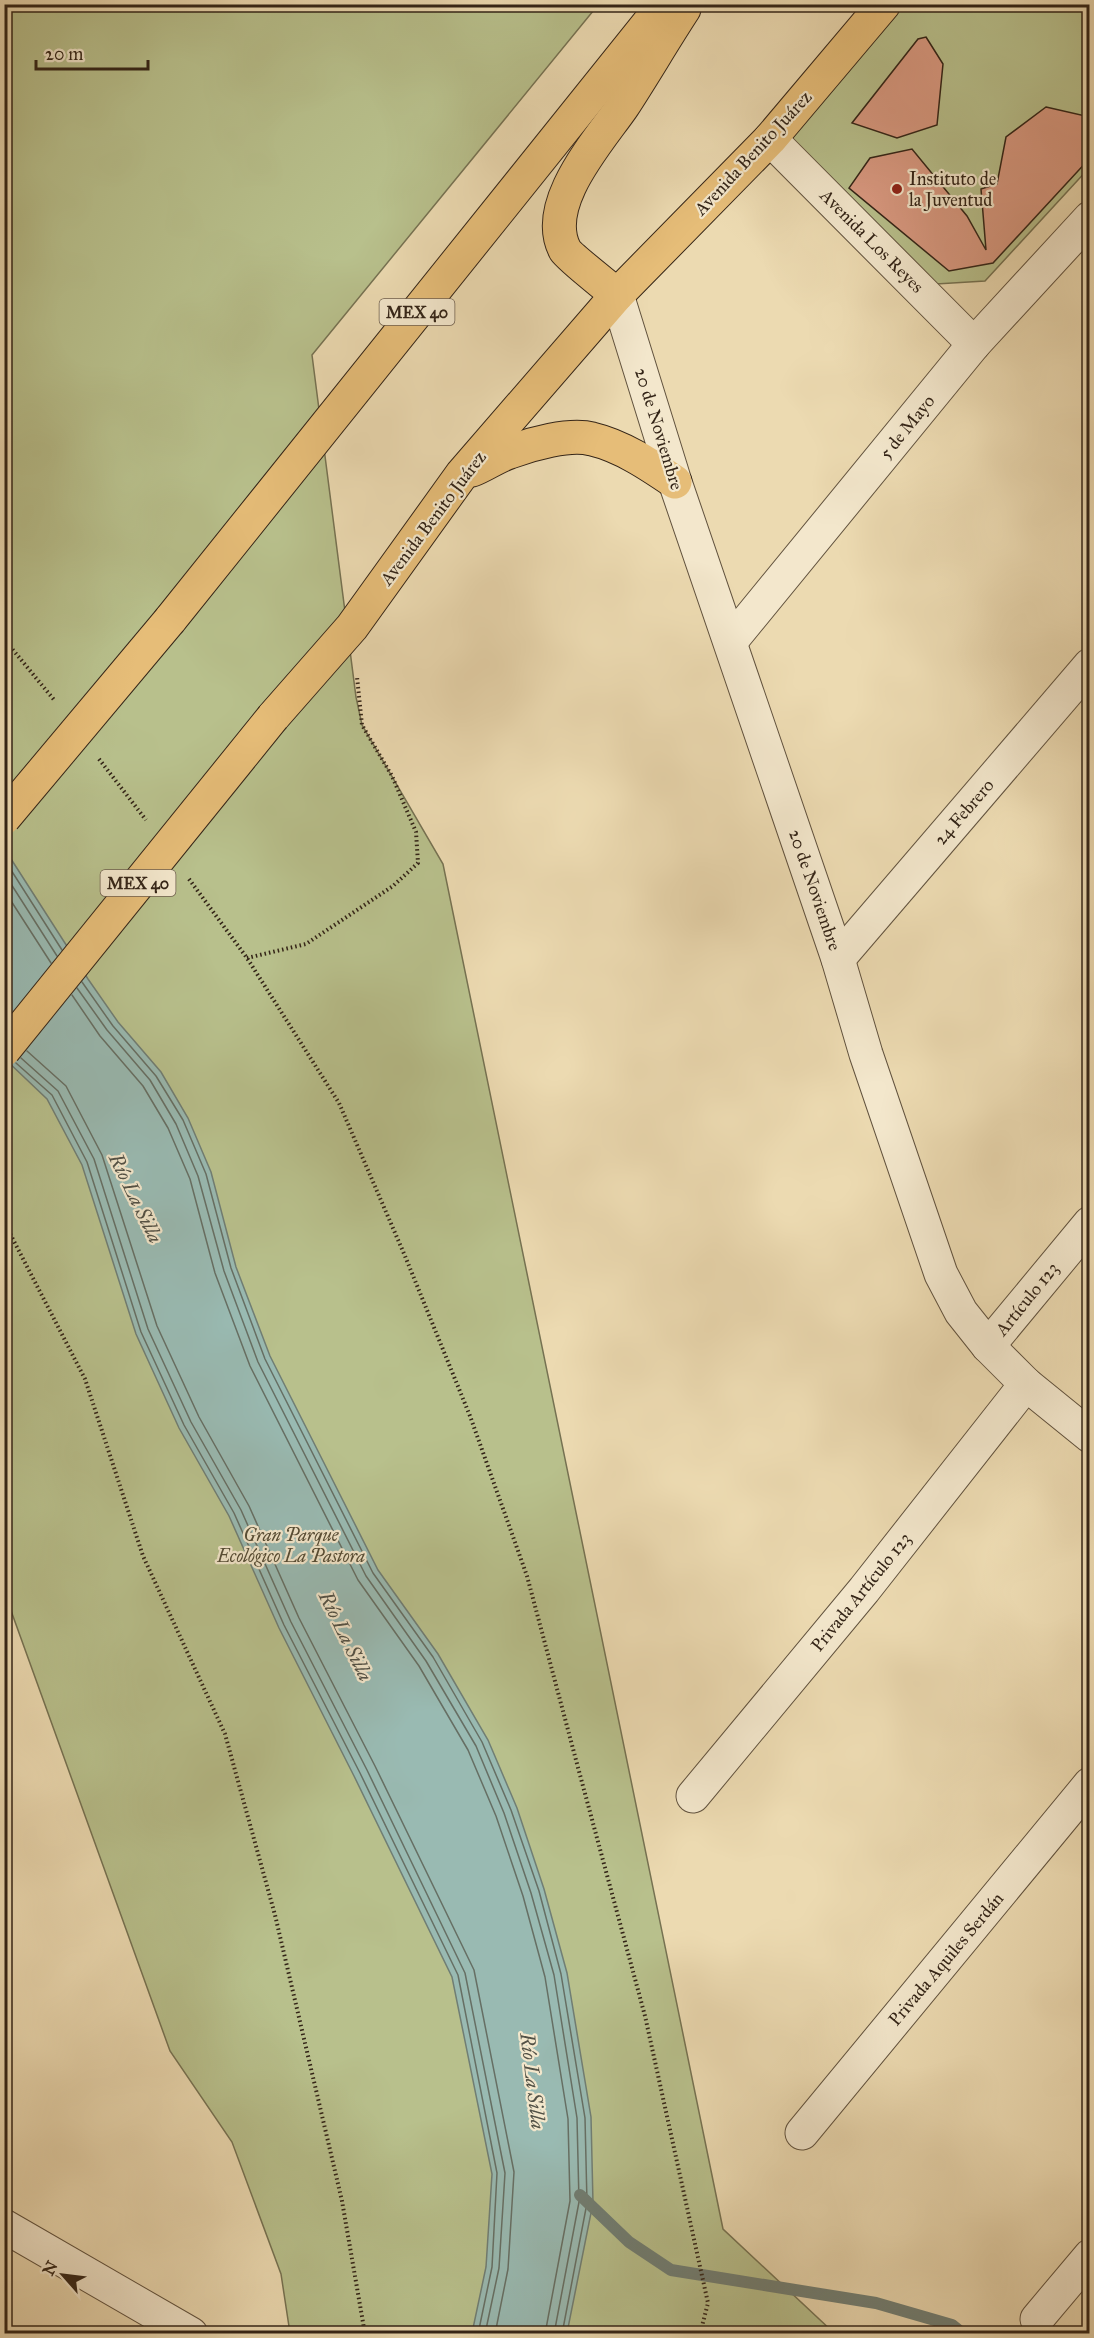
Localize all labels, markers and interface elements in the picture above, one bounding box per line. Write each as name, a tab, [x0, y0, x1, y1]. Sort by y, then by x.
scale bar	[36, 33, 148, 71]
text: 20 m	[45, 43, 83, 65]
street label: Avenida Benito Juárez	[689, 86, 817, 221]
place label: Instituto de la Juventud	[909, 168, 996, 212]
marker: Instituto de la Juventud	[890, 182, 904, 196]
street label: Avenida Los Reyes	[815, 184, 928, 297]
road number: MEX 40	[380, 299, 454, 325]
street label: 20 de Noviembre	[630, 365, 688, 493]
street label: 5 de Mayo	[875, 391, 939, 463]
street label: Avenida Benito Juárez	[375, 447, 491, 591]
street label: 24 Febrero	[929, 774, 999, 850]
street label: 20 de Noviembre	[784, 827, 846, 953]
road number: MEX 40	[100, 870, 176, 896]
water label: Río La Silla	[104, 1148, 168, 1247]
street label: Artículo 123	[990, 1258, 1063, 1341]
park label: Gran Parque Ecológico La Pastora	[216, 1524, 366, 1567]
street label: Privada Artículo 123	[806, 1528, 916, 1656]
water label: Río La Silla	[314, 1586, 378, 1685]
street label: Privada Aquiles Serdán	[884, 1888, 1009, 2031]
water label: Río La Silla	[515, 2030, 551, 2131]
north arrow	[33, 2245, 93, 2305]
text: N	[39, 2257, 62, 2279]

